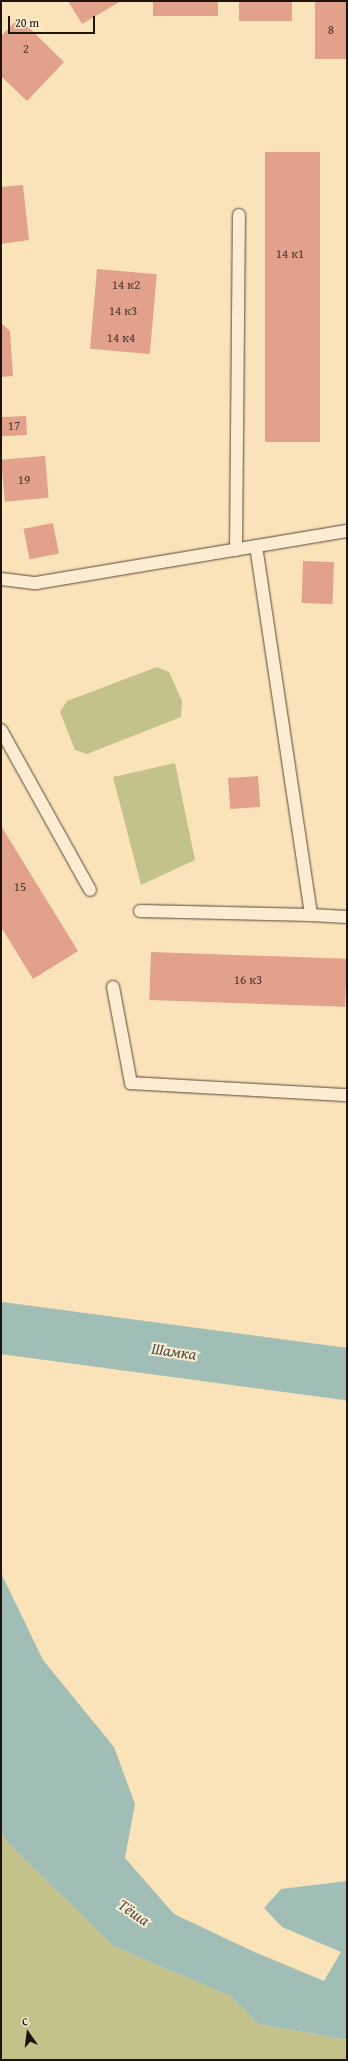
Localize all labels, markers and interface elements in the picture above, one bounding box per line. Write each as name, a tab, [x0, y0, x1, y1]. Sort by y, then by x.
scale bar	[10, 8, 97, 34]
text: 20 m	[15, 14, 39, 31]
house number: 8	[328, 22, 334, 38]
house number: 2	[23, 41, 29, 57]
house number: 14 к1	[276, 246, 304, 262]
house number: 14 к2	[112, 277, 140, 293]
house number: 14 к3	[109, 303, 137, 319]
house number: 14 к4	[107, 330, 135, 346]
house number: 17	[8, 418, 20, 434]
house number: 19	[18, 472, 30, 488]
house number: 15	[14, 879, 26, 895]
house number: 16 к3	[234, 972, 262, 988]
water label: Шамка	[150, 1338, 198, 1364]
water label: Тёша	[115, 1895, 153, 1929]
north arrow	[8, 2013, 48, 2053]
text: С	[20, 2013, 30, 2030]

